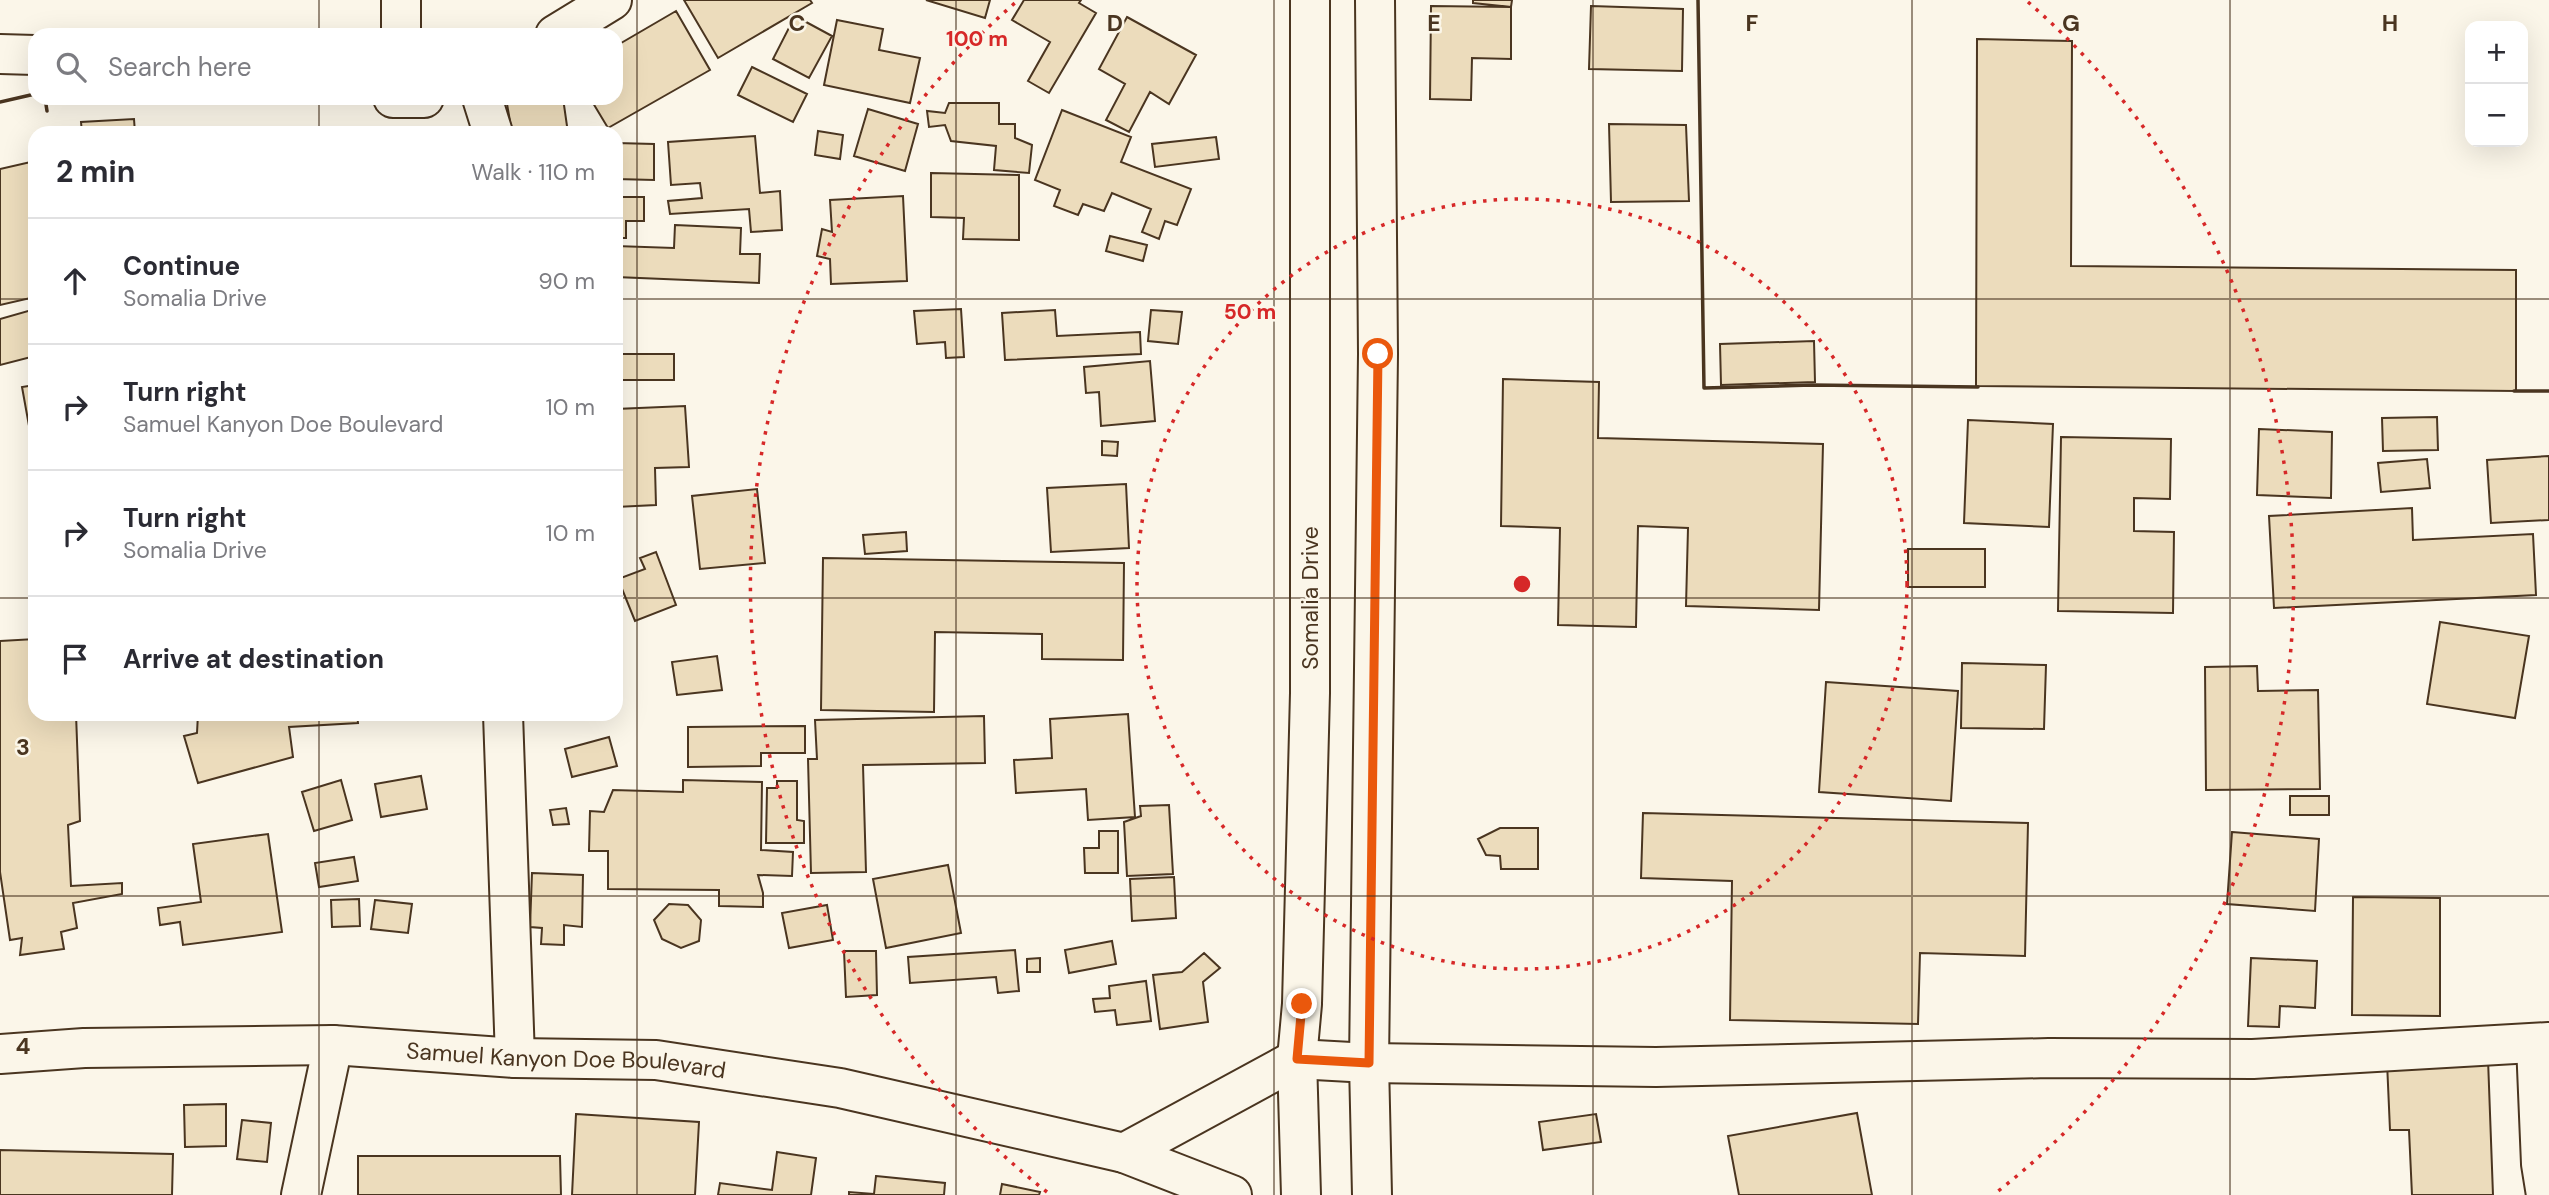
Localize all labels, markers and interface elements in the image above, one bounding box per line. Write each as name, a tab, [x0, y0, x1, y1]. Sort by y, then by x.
text: C	[789, 8, 805, 38]
text: D	[1107, 8, 1123, 38]
text: E	[1427, 8, 1441, 38]
text: F	[1746, 8, 1759, 38]
text: G	[2062, 8, 2080, 38]
text: H	[2382, 8, 2398, 38]
map controls	[2465, 21, 2528, 147]
button: +	[2465, 21, 2528, 84]
text: 100 m	[946, 25, 1008, 53]
search box	[28, 28, 623, 105]
icon: search	[52, 48, 90, 86]
text: Search here	[108, 50, 251, 84]
button: −	[2465, 84, 2528, 147]
text: 2 min	[56, 152, 135, 191]
text: Walk · 110 m	[471, 157, 595, 187]
text: Continue	[123, 249, 240, 283]
icon: ahead	[56, 262, 94, 300]
text: 90 m	[538, 266, 595, 296]
text: Somalia Drive	[123, 283, 267, 313]
text: 50 m	[1224, 298, 1276, 326]
route start	[1362, 338, 1393, 369]
text: Turn right	[123, 375, 247, 409]
icon: right	[56, 388, 94, 426]
text: 10 m	[545, 392, 595, 422]
text: Samuel Kanyon Doe Boulevard	[123, 409, 443, 439]
text: Turn right	[123, 501, 247, 535]
icon: right	[56, 514, 94, 552]
text: 10 m	[545, 518, 595, 548]
street label: Somalia Drive	[1295, 526, 1325, 670]
text: Somalia Drive	[123, 535, 267, 565]
centre of rings	[1510, 572, 1534, 596]
icon: arrive	[56, 640, 94, 678]
text: Arrive at destination	[123, 642, 384, 676]
text: 3	[16, 732, 30, 762]
route end	[1286, 988, 1317, 1019]
text: 4	[16, 1031, 31, 1061]
street label: Samuel Kanyon Doe Boulevard	[405, 1035, 728, 1085]

